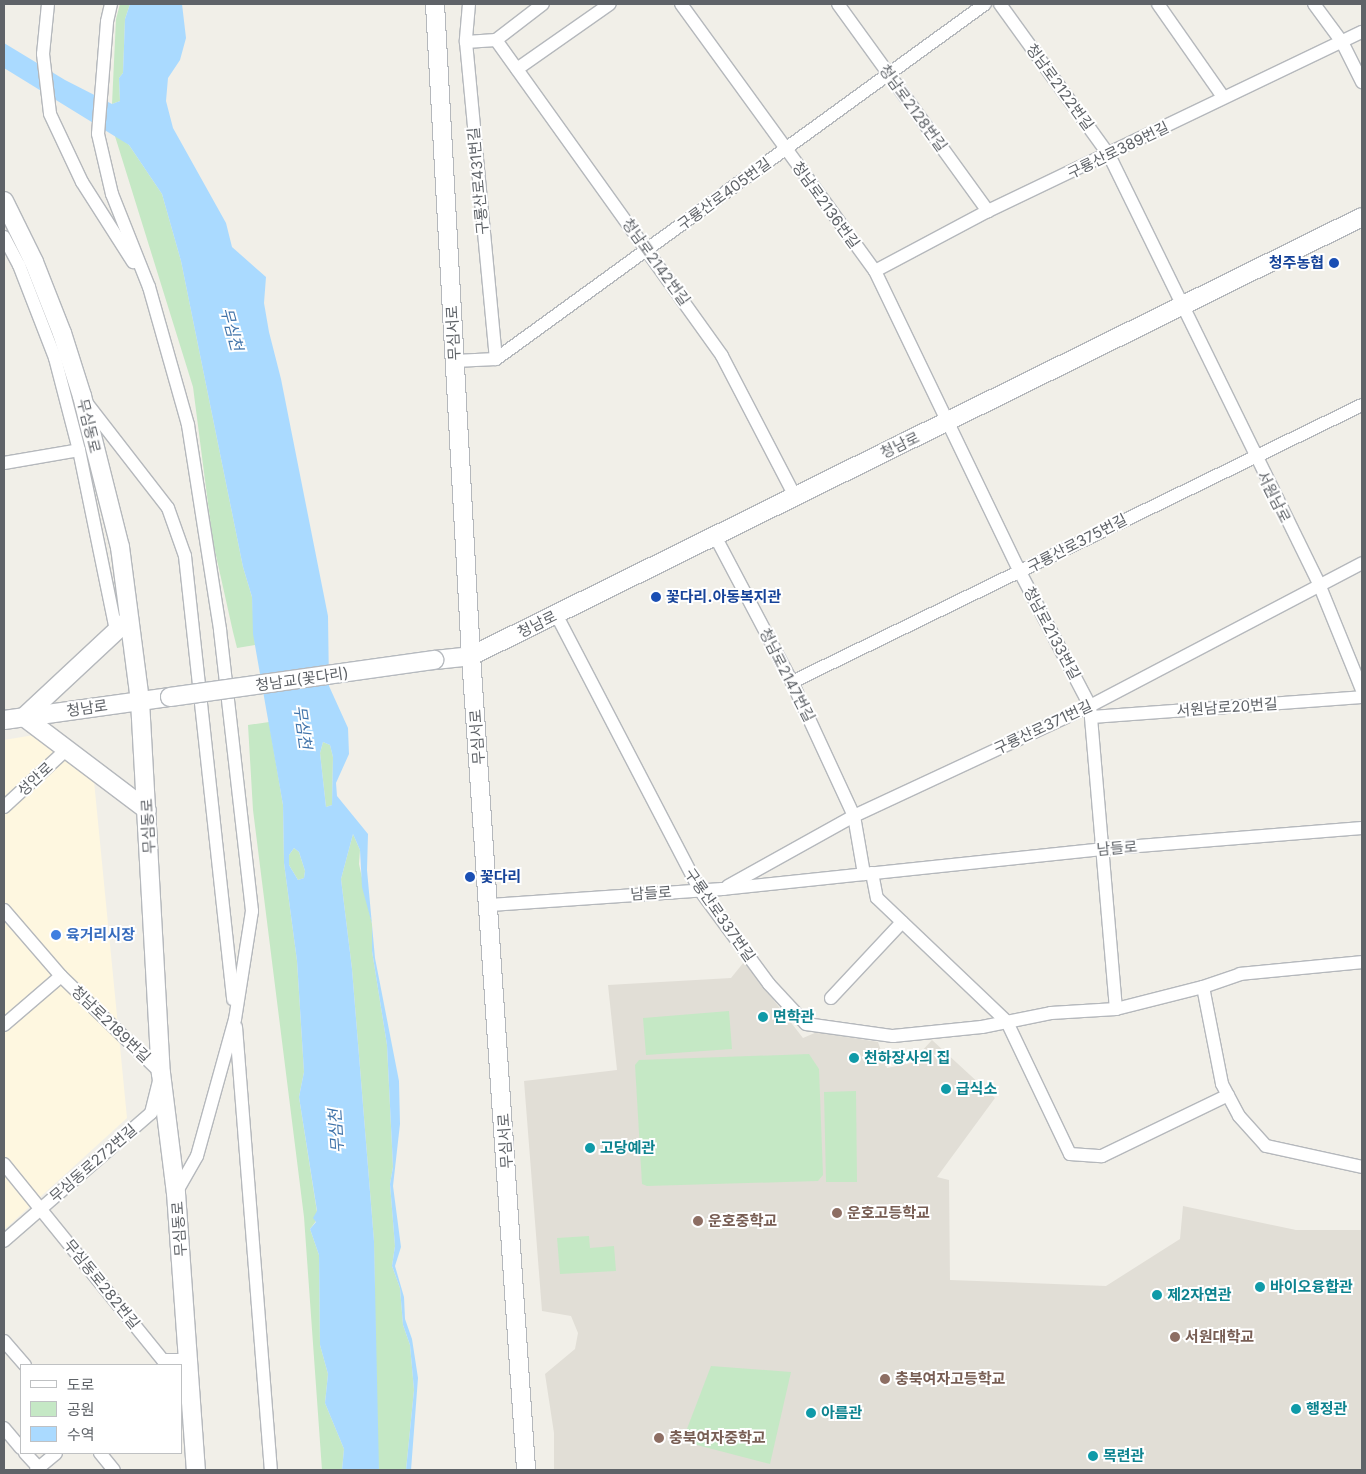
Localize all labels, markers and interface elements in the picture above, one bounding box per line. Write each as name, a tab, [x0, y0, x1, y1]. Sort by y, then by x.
street label: 청남로2122번길	[1023, 40, 1097, 134]
street label: 청남로2128번길	[876, 61, 950, 155]
street label: 구룡산로389번길	[1064, 118, 1172, 182]
street label: 구룡산로431번길	[464, 126, 492, 236]
street label: 구룡산로405번길	[674, 154, 774, 234]
street label: 청남로2136번길	[789, 158, 863, 252]
street label: 청남로2142번길	[618, 215, 694, 309]
place label: 청주농협	[1269, 254, 1324, 272]
marker: 청주농협	[1328, 257, 1340, 269]
water label: 무심천	[217, 305, 247, 353]
street label: 무심서로	[443, 305, 463, 361]
street label: 무심동로	[74, 397, 104, 455]
street label: 청남로	[877, 428, 923, 462]
street label: 서원남로	[1253, 468, 1295, 526]
street label: 구룡산로375번길	[1024, 510, 1130, 576]
street label: 청남로2133번길	[1020, 583, 1084, 683]
place label: 꽃다리.아동복지관	[666, 588, 781, 606]
marker: 꽃다리.아동복지관	[650, 591, 662, 603]
street label: 청남로	[514, 607, 560, 641]
street label: 청남로2147번길	[756, 625, 818, 725]
street label: 청남교(꽃다리)	[254, 664, 350, 694]
street label: 서원남로20번길	[1176, 694, 1278, 720]
street label: 청남로	[65, 696, 109, 720]
street label: 구룡산로371번길	[991, 696, 1095, 758]
water label: 무심천	[290, 704, 316, 750]
street label: 무심서로	[466, 709, 488, 765]
street label: 성안로	[14, 758, 56, 800]
street label: 무심동로	[138, 798, 158, 854]
street label: 남들로	[1096, 837, 1138, 859]
street label: 구룡산로337번길	[681, 865, 759, 965]
place label: 꽃다리	[480, 868, 521, 886]
marker: 꽃다리	[464, 871, 476, 883]
street label: 남들로	[630, 883, 672, 903]
place label: 육거리시장	[66, 926, 135, 944]
marker: 육거리시장	[50, 929, 62, 941]
street label: 청남로2189번길	[68, 982, 154, 1066]
place label: 면학관	[773, 1008, 814, 1026]
marker: 면학관	[757, 1011, 769, 1023]
place label: 천하장사의 집	[864, 1049, 950, 1067]
marker: 천하장사의 집	[848, 1052, 860, 1064]
place label: 급식소	[956, 1080, 997, 1098]
marker: 급식소	[940, 1083, 952, 1095]
water label: 무심천	[325, 1108, 347, 1154]
street label: 무심서로	[494, 1113, 516, 1169]
street label: 무심동로272번길	[46, 1120, 140, 1206]
place label: 고당예관	[600, 1139, 655, 1157]
marker: 고당예관	[584, 1142, 596, 1154]
street label: 무심동로	[168, 1201, 190, 1257]
place label: 운호고등학교	[847, 1204, 930, 1222]
marker: 운호고등학교	[831, 1207, 843, 1219]
place label: 운호중학교	[708, 1212, 777, 1230]
marker: 운호중학교	[692, 1215, 704, 1227]
street label: 무심동로282번길	[60, 1235, 144, 1333]
place label: 바이오융합관	[1270, 1278, 1353, 1296]
marker: 바이오융합관	[1254, 1281, 1266, 1293]
place label: 제2자연관	[1167, 1286, 1232, 1304]
marker: 제2자연관	[1151, 1289, 1163, 1301]
place label: 서원대학교	[1185, 1328, 1254, 1346]
marker: 서원대학교	[1169, 1331, 1181, 1343]
legend	[20, 1364, 182, 1454]
place label: 충북여자고등학교	[895, 1370, 1005, 1388]
marker: 충북여자고등학교	[879, 1373, 891, 1385]
text: 도로	[67, 1375, 95, 1394]
text: 공원	[67, 1400, 95, 1419]
place label: 행정관	[1306, 1400, 1347, 1418]
marker: 행정관	[1290, 1403, 1302, 1415]
place label: 아름관	[821, 1404, 862, 1422]
marker: 아름관	[805, 1407, 817, 1419]
text: 수역	[67, 1425, 95, 1444]
place label: 충북여자중학교	[669, 1429, 766, 1447]
marker: 충북여자중학교	[653, 1432, 665, 1444]
place label: 목련관	[1103, 1447, 1144, 1465]
marker: 목련관	[1087, 1450, 1099, 1462]

